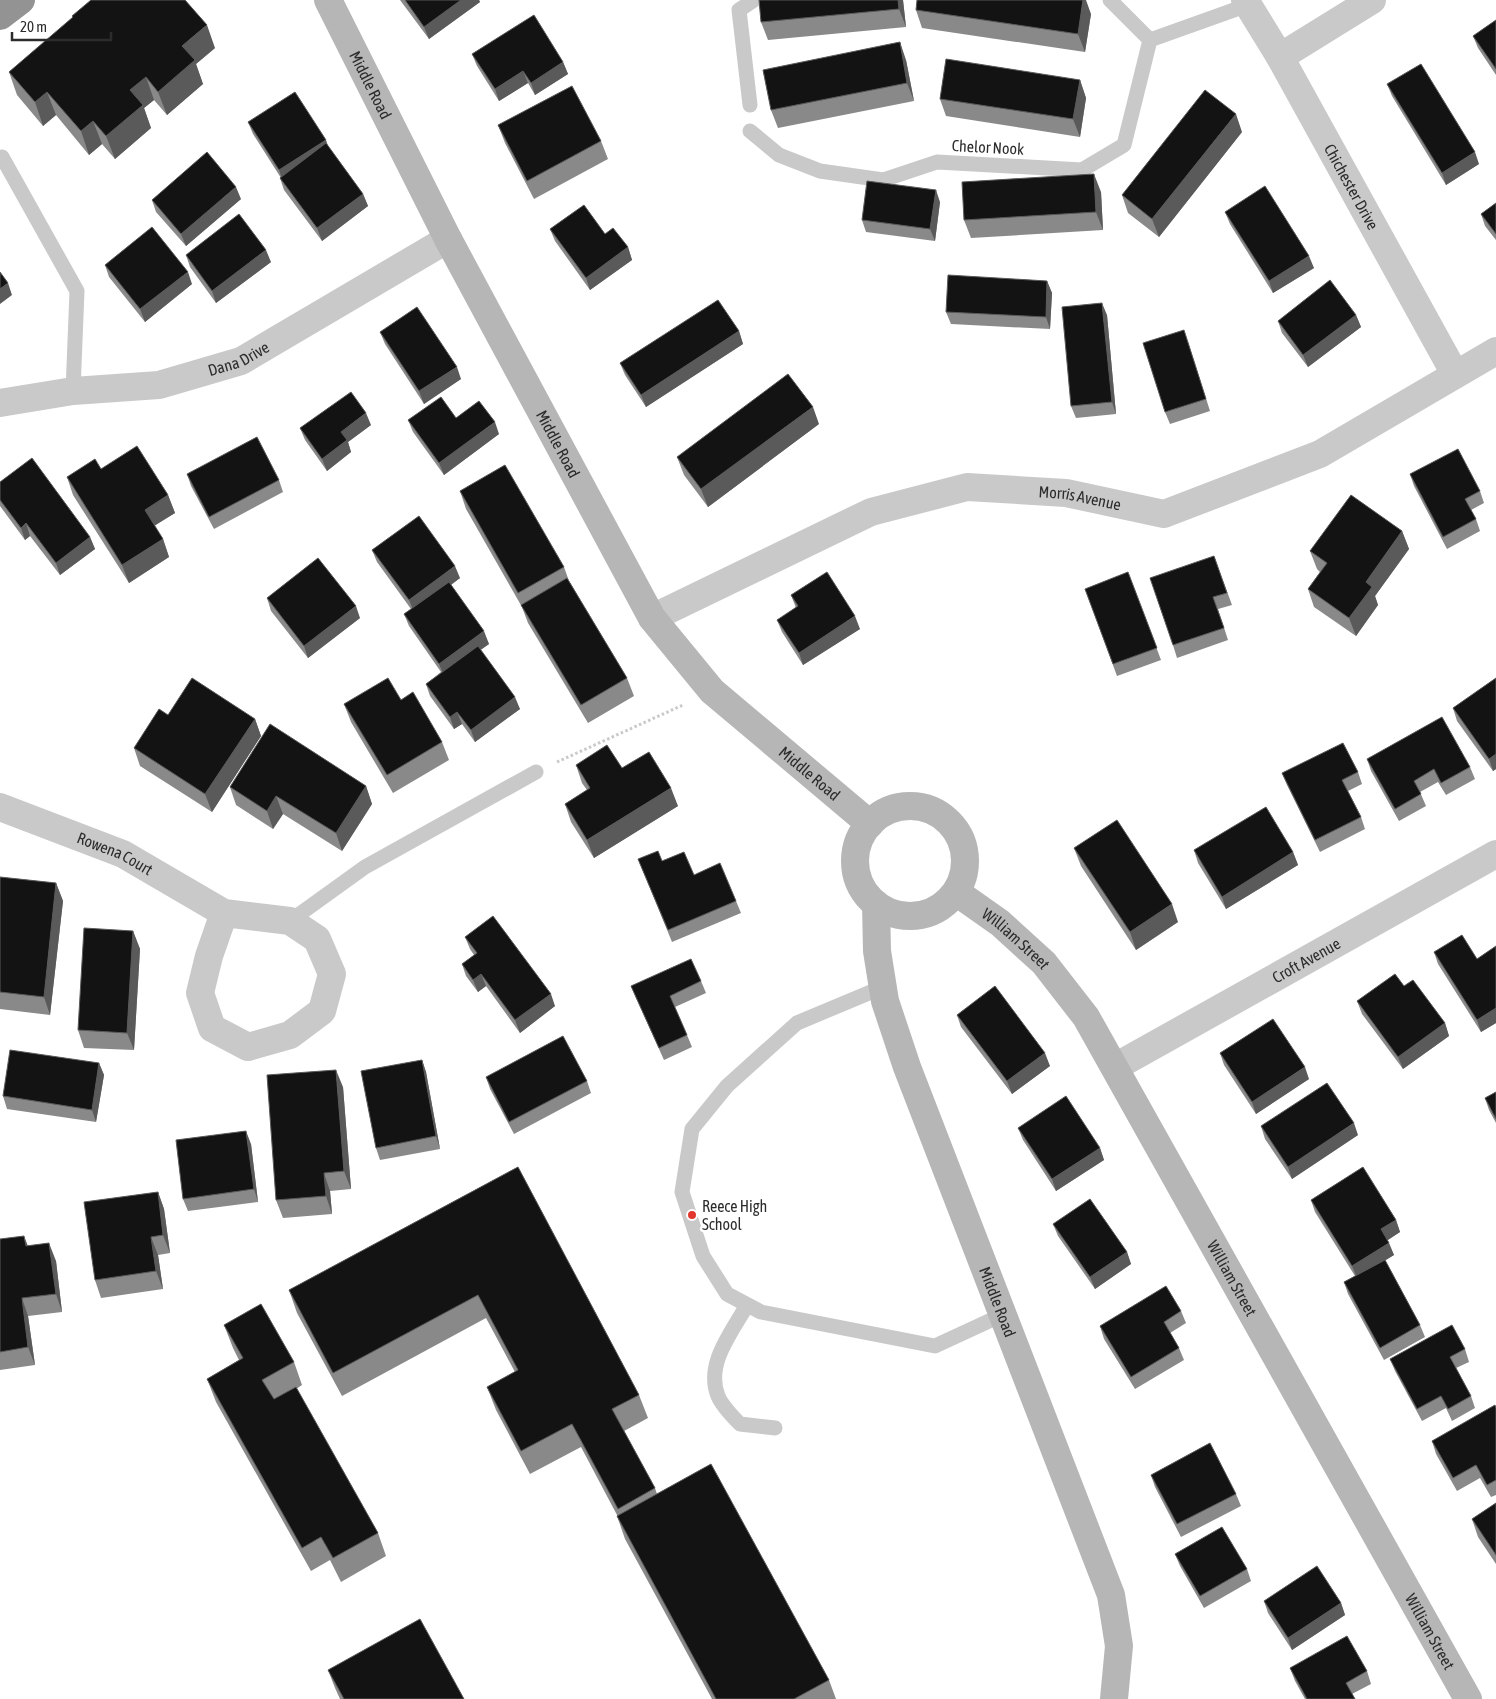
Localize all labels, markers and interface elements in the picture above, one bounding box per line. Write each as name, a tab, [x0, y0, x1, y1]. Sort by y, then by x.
scale bar	[12, 10, 111, 42]
text: 20 m	[20, 18, 47, 35]
street label: Middle Road	[346, 48, 395, 122]
street label: Chelor Nook	[951, 136, 1025, 158]
street label: Chichester Drive	[1321, 141, 1382, 233]
street label: Dana Drive	[206, 338, 272, 379]
street label: Middle Road	[533, 407, 584, 481]
street label: Morris Avenue	[1038, 482, 1123, 514]
street label: Middle Road	[776, 743, 844, 804]
street label: Rowena Court	[75, 828, 156, 879]
street label: William Street	[979, 904, 1054, 972]
street label: Croft Avenue	[1269, 934, 1343, 986]
place label: Reece High School	[702, 1197, 767, 1233]
marker: Reece High School	[686, 1209, 698, 1221]
street label: William Street	[1204, 1237, 1261, 1319]
street label: Middle Road	[976, 1264, 1019, 1340]
street label: William Street	[1402, 1591, 1459, 1673]

